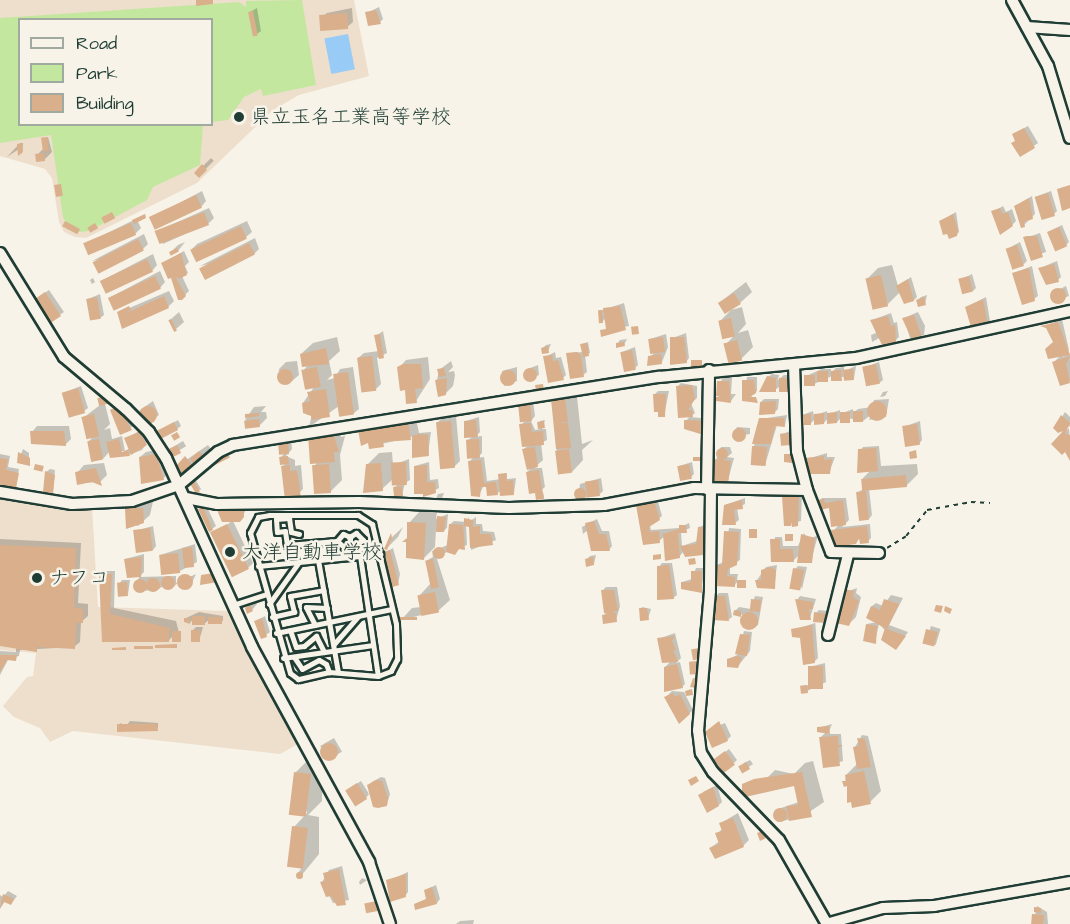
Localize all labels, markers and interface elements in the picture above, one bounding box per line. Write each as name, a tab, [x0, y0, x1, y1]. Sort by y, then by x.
legend	[18, 18, 213, 126]
text: Road	[76, 31, 117, 56]
text: Park	[76, 61, 118, 86]
text: Building	[76, 91, 134, 116]
place label: 県立玉名工業高等学校	[251, 105, 451, 129]
marker: 県立玉名工業高等学校	[232, 110, 246, 124]
place label: 大洋自動車学校	[242, 540, 382, 564]
marker: 大洋自動車学校	[223, 545, 237, 559]
place label: ナフコ	[49, 566, 109, 590]
marker: ナフコ	[30, 571, 44, 585]

